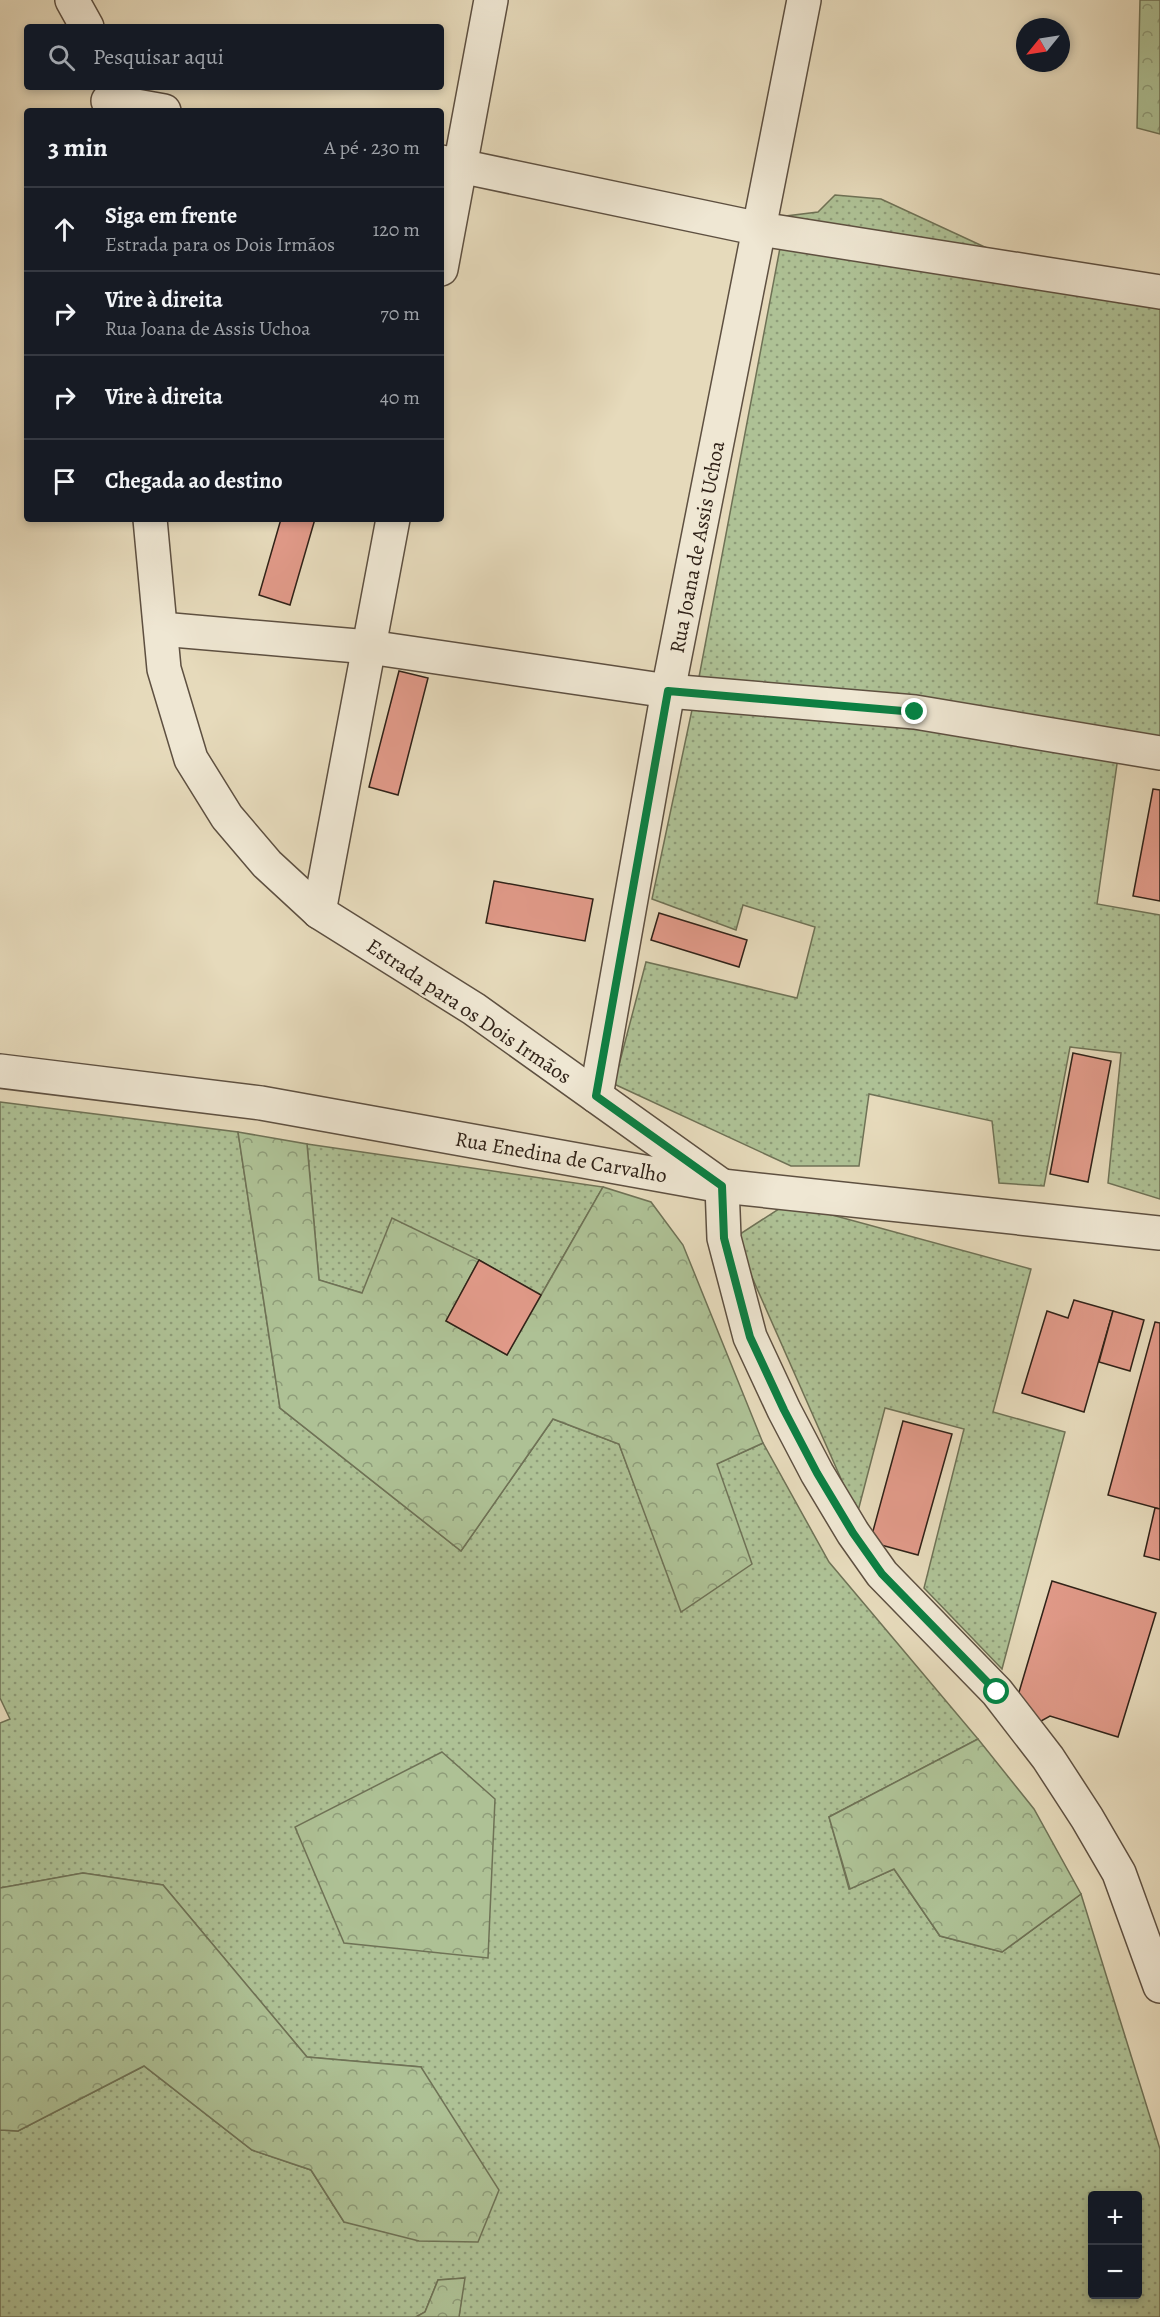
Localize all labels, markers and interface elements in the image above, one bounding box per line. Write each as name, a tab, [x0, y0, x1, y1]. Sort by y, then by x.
north arrow	[1016, 18, 1070, 72]
search box	[24, 24, 444, 90]
icon: search	[45, 41, 78, 74]
text: Pesquisar aqui	[93, 42, 224, 72]
text: 3 min	[48, 130, 108, 165]
text: A pé · 230 m	[324, 134, 420, 161]
text: Siga em frente	[105, 201, 237, 231]
icon: ahead	[48, 213, 81, 246]
text: 120 m	[372, 216, 420, 243]
text: Estrada para os Dois Irmãos	[105, 231, 335, 258]
text: Vire à direita	[105, 285, 223, 315]
icon: right	[48, 297, 81, 330]
text: 70 m	[380, 300, 420, 327]
text: Rua Joana de Assis Uchoa	[105, 315, 311, 342]
icon: right	[48, 381, 81, 414]
text: Vire à direita	[105, 382, 223, 412]
text: 40 m	[380, 384, 420, 411]
street label: Rua Joana de Assis Uchoa	[663, 438, 731, 656]
icon: arrive	[48, 465, 81, 498]
text: Chegada ao destino	[105, 466, 283, 496]
route end	[901, 698, 927, 724]
street label: Estrada para os Dois Irmãos	[361, 932, 577, 1090]
street label: Rua Enedina de Carvalho	[453, 1125, 669, 1189]
route start	[983, 1678, 1009, 1704]
map controls	[1088, 2191, 1142, 2299]
button: +	[1088, 2191, 1142, 2245]
button: −	[1088, 2245, 1142, 2299]

